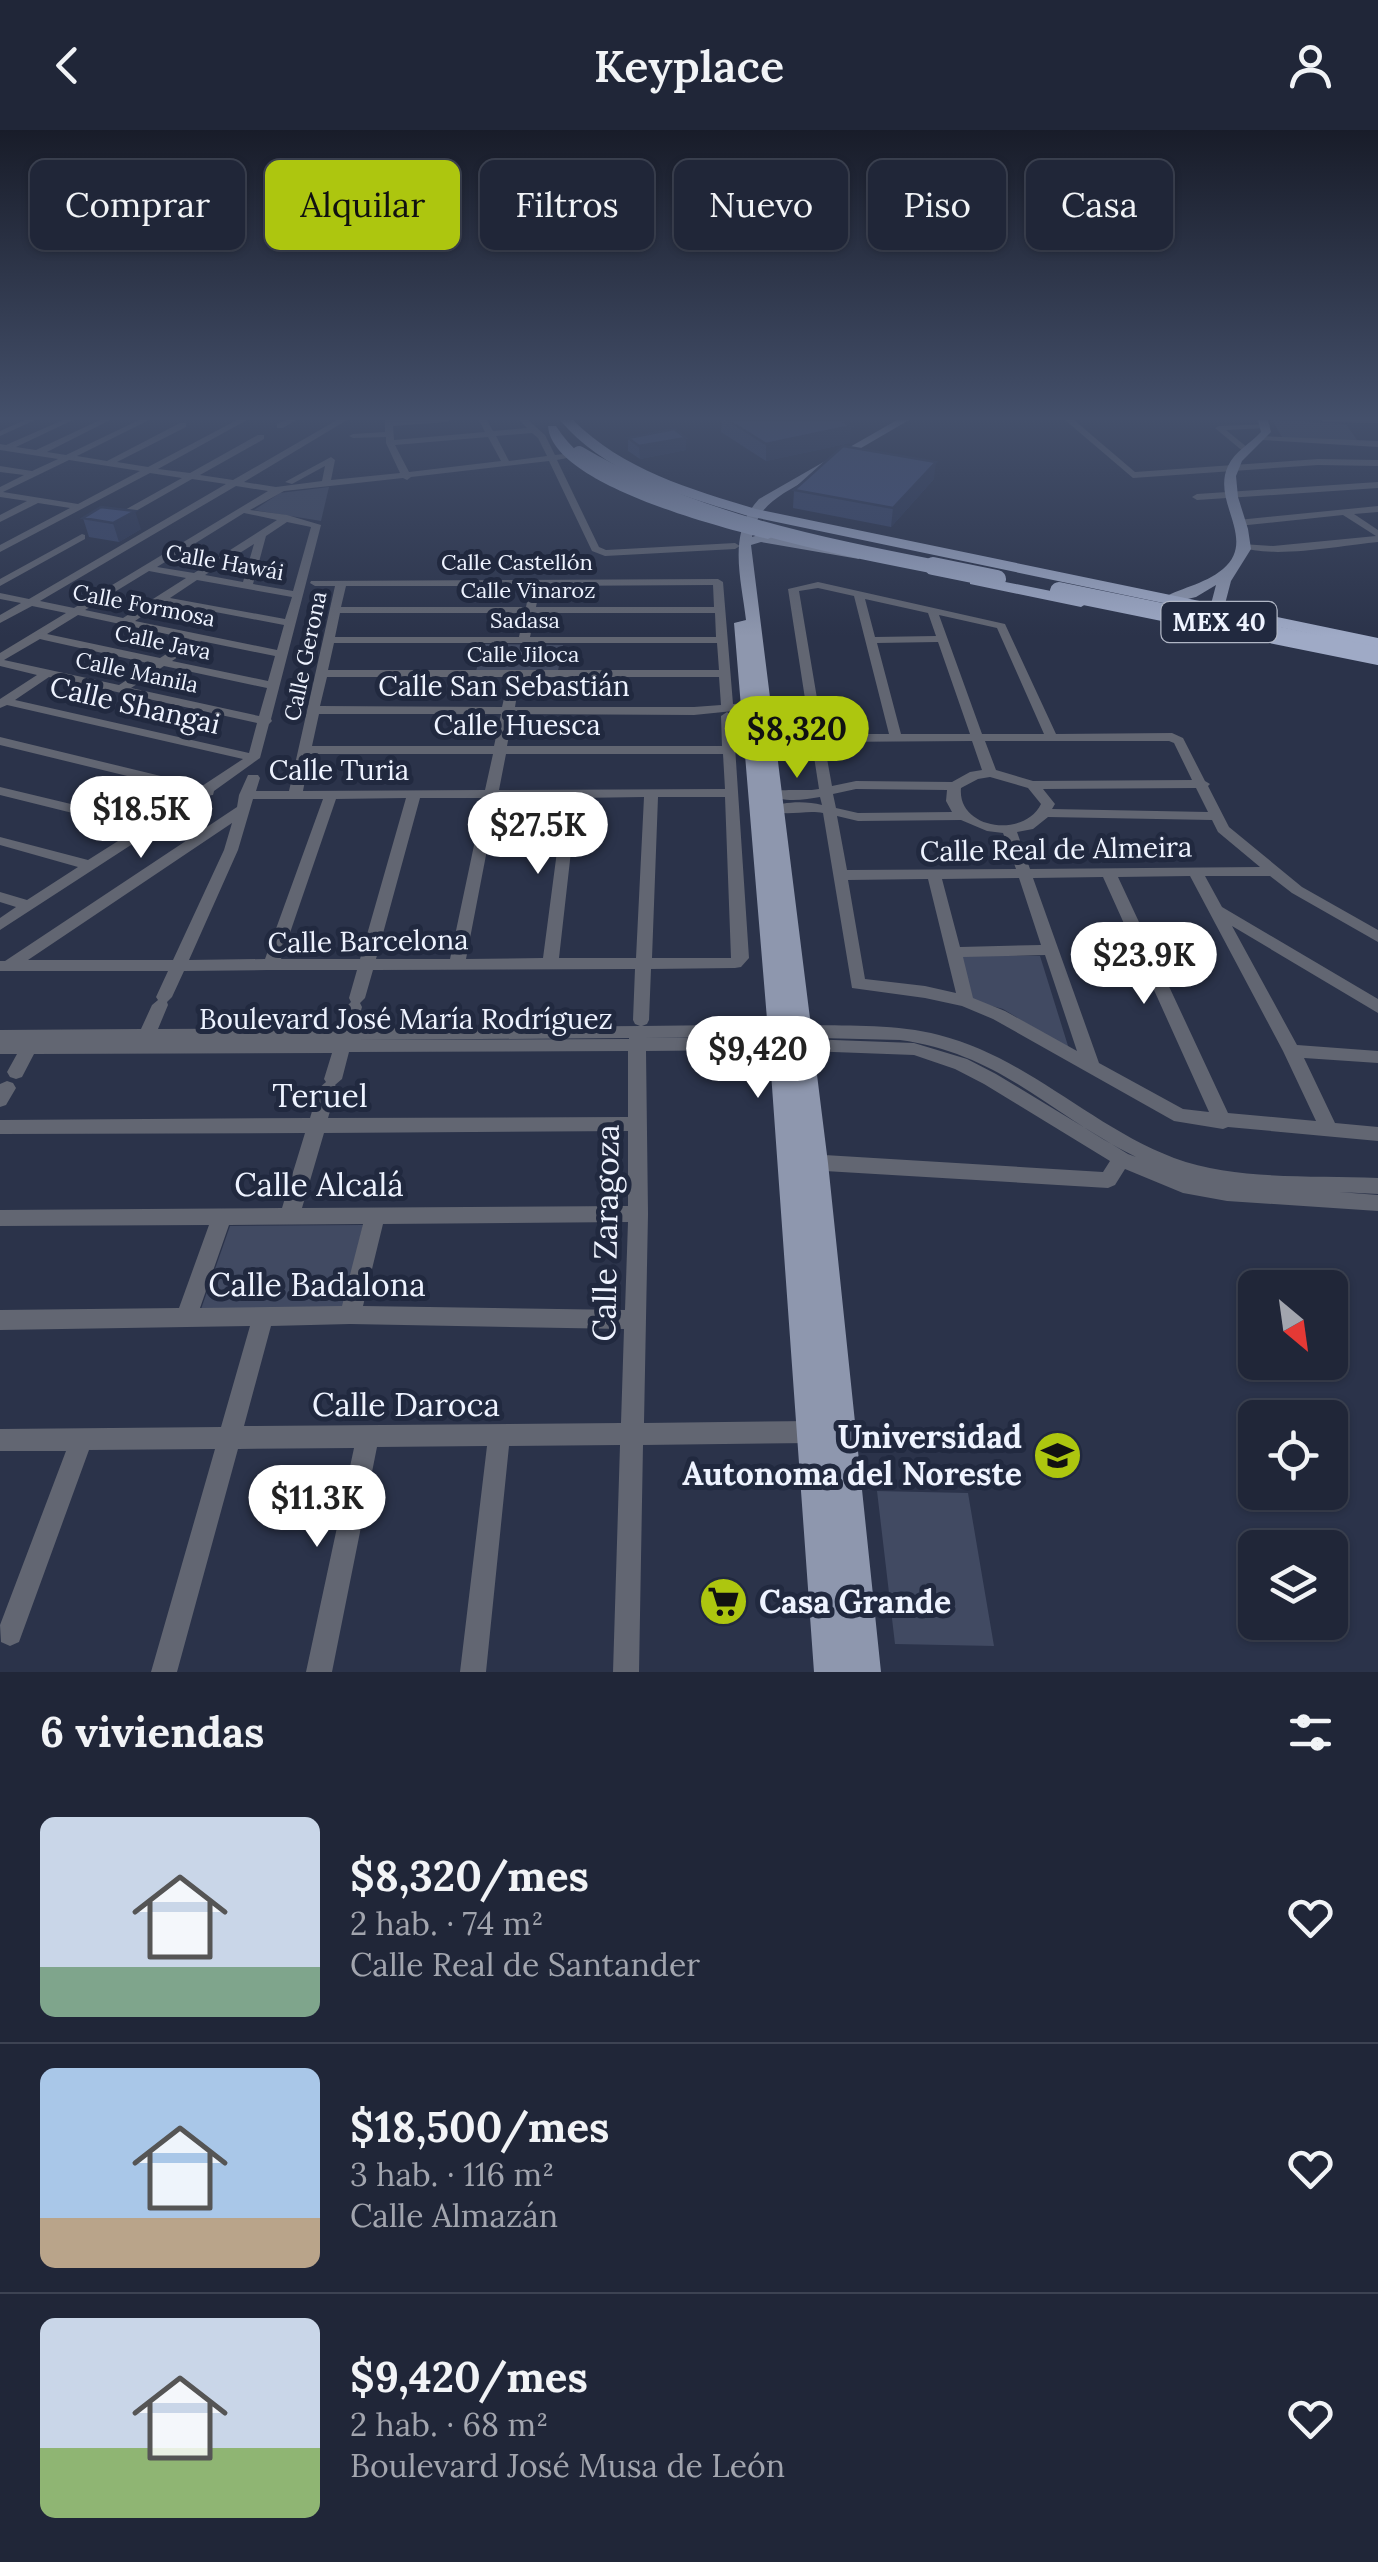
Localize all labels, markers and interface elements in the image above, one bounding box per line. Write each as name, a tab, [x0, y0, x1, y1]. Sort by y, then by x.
text: Keyplace	[594, 37, 784, 94]
icon: back	[40, 38, 95, 93]
icon: person	[1283, 38, 1338, 93]
chip: Comprar	[30, 160, 245, 250]
chip: Alquilar	[265, 160, 460, 250]
chip: Filtros	[480, 160, 654, 250]
chip: Nuevo	[674, 160, 848, 250]
chip: Piso	[868, 160, 1006, 250]
chip: Casa	[1026, 160, 1173, 250]
street label: Calle Hawái	[164, 538, 286, 586]
street label: Calle Castellón	[441, 548, 593, 576]
street label: Calle Vinaroz	[461, 576, 595, 604]
street label: Calle Formosa	[70, 577, 218, 633]
street label: Calle Gerona	[278, 589, 332, 723]
road number: MEX 40	[1162, 602, 1276, 642]
street label: Sadasa	[490, 606, 560, 634]
street label: Calle Java	[112, 618, 214, 666]
street label: Calle Jiloca	[467, 640, 579, 668]
street label: Calle Manila	[73, 645, 201, 699]
street label: Calle Shangai	[46, 668, 224, 742]
street label: Calle San Sebastián	[378, 668, 630, 704]
pin: $8,320	[716, 696, 878, 781]
street label: Calle Huesca	[433, 707, 601, 743]
text: $8,320	[747, 708, 847, 749]
street label: Calle Turia	[269, 752, 409, 788]
pin: $18.5K	[60, 776, 222, 861]
text: $18.5K	[92, 788, 190, 829]
pin: $27.5K	[457, 792, 619, 877]
text: $27.5K	[490, 804, 586, 845]
street label: Calle Real de Almeira	[919, 829, 1193, 869]
street label: Calle Barcelona	[267, 921, 469, 961]
pin: $23.9K	[1063, 922, 1225, 1007]
text: $23.9K	[1093, 934, 1195, 975]
street label: Boulevard José María Rodríguez	[199, 1001, 613, 1037]
pin: $9,420	[677, 1016, 839, 1101]
text: $9,420	[708, 1028, 808, 1069]
street label: Teruel	[272, 1075, 368, 1116]
street label: Calle Zaragoza	[583, 1124, 628, 1342]
street label: Calle Alcalá	[234, 1164, 404, 1205]
street label: Calle Badalona	[208, 1264, 426, 1305]
north arrow	[1238, 1270, 1348, 1380]
map controls	[1238, 1270, 1348, 1640]
street label: Calle Daroca	[312, 1384, 500, 1425]
button: locate	[1238, 1400, 1348, 1510]
place label: Universidad Autonoma del Noreste	[682, 1416, 1022, 1494]
school or university icon: Universidad Autonoma del Noreste	[1031, 1429, 1083, 1481]
pin: $11.3K	[236, 1465, 398, 1550]
text: $11.3K	[271, 1477, 363, 1518]
button: layers	[1238, 1530, 1348, 1640]
supermarket icon: Casa Grande	[698, 1576, 750, 1628]
place label: Casa Grande	[759, 1581, 951, 1622]
text: 6 viviendas	[40, 1705, 264, 1759]
icon: filters	[1283, 1705, 1338, 1760]
text: $8,320/mes	[350, 1849, 589, 1903]
icon: home	[120, 1857, 240, 1977]
icon: heart	[1283, 1890, 1338, 1945]
text: 2 hab. · 74 m²	[350, 1903, 544, 1944]
text: Calle Real de Santander	[350, 1944, 700, 1985]
text: $18,500/mes	[350, 2100, 609, 2154]
icon: home	[120, 2108, 240, 2228]
icon: heart	[1283, 2141, 1338, 2196]
text: 3 hab. · 116 m²	[350, 2154, 554, 2195]
text: Calle Almazán	[350, 2195, 558, 2236]
text: $9,420/mes	[350, 2350, 588, 2404]
icon: home	[120, 2358, 240, 2478]
icon: heart	[1283, 2391, 1338, 2446]
text: 2 hab. · 68 m²	[350, 2404, 548, 2445]
text: Boulevard José Musa de León	[350, 2445, 785, 2486]

